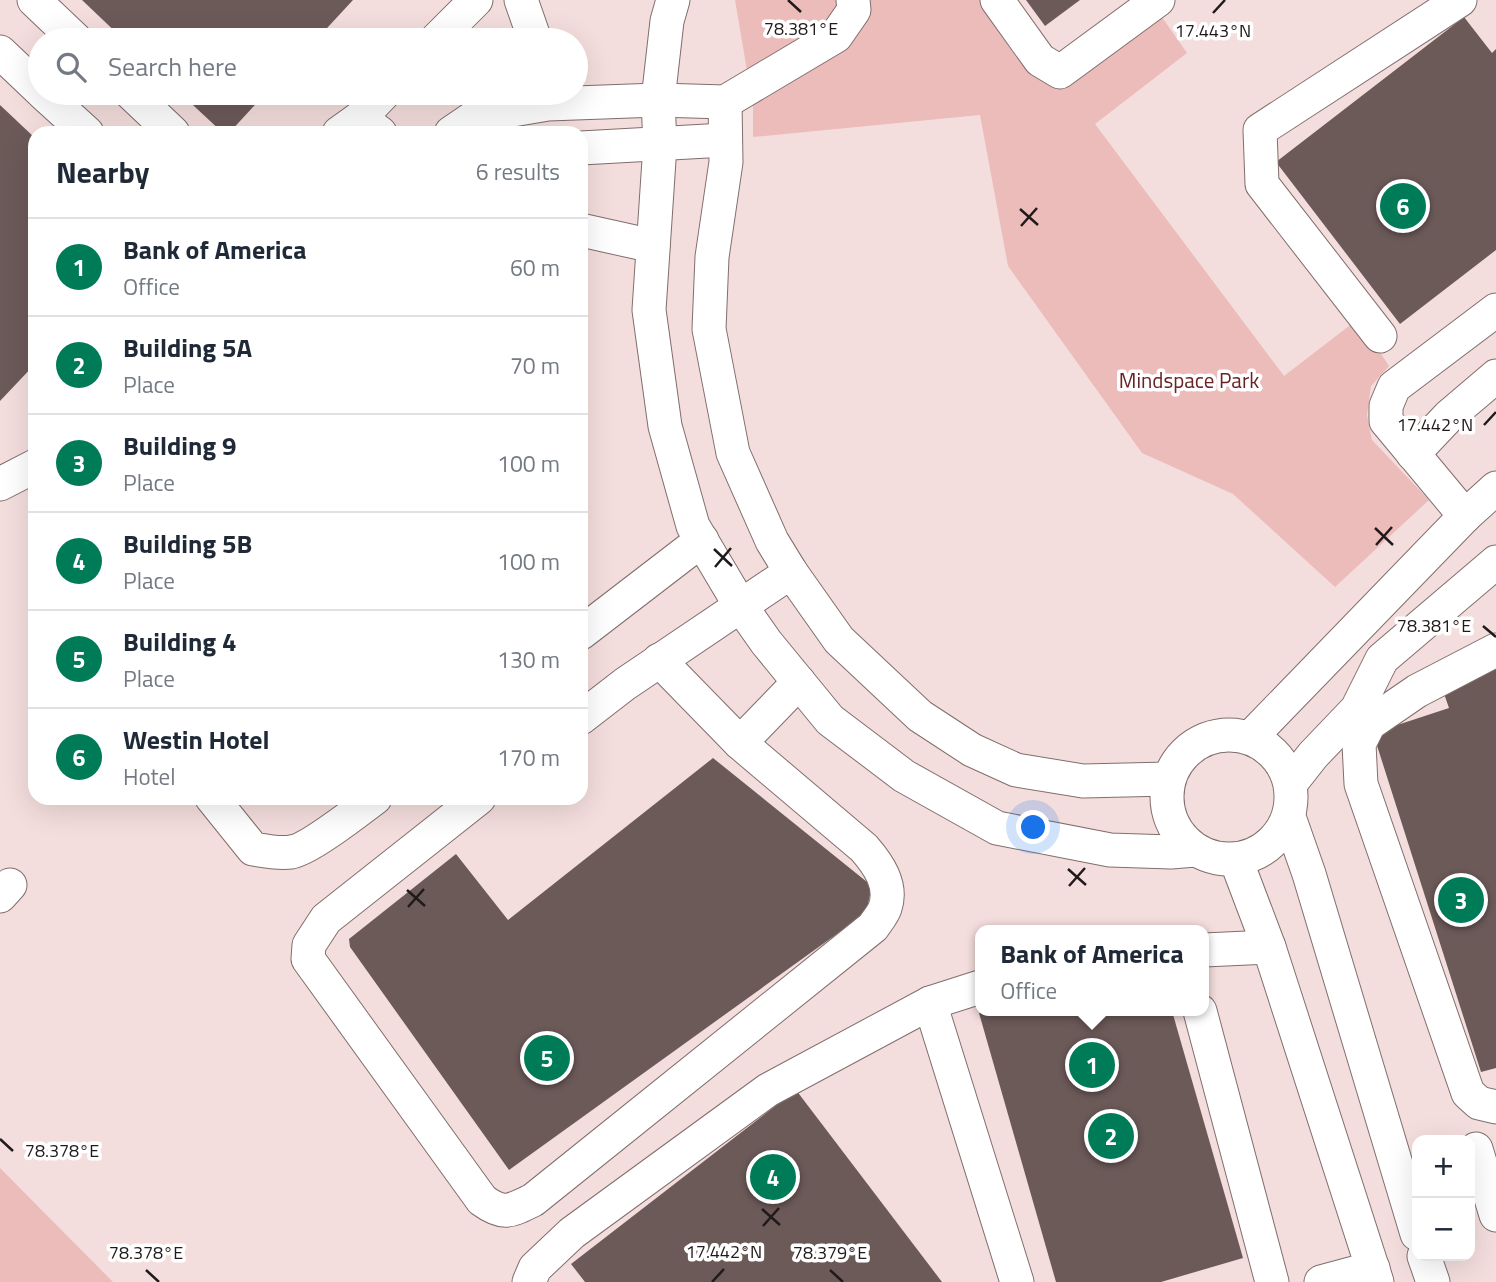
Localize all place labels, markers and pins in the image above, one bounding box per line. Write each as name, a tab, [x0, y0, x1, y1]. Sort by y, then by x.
pin: 6	[1380, 180, 1426, 232]
pin: 3	[1438, 874, 1484, 926]
pin: 5	[524, 1032, 570, 1084]
pin: 1	[1069, 1039, 1115, 1091]
pin: 2	[1088, 1110, 1134, 1162]
pin: 4	[750, 1151, 796, 1203]

